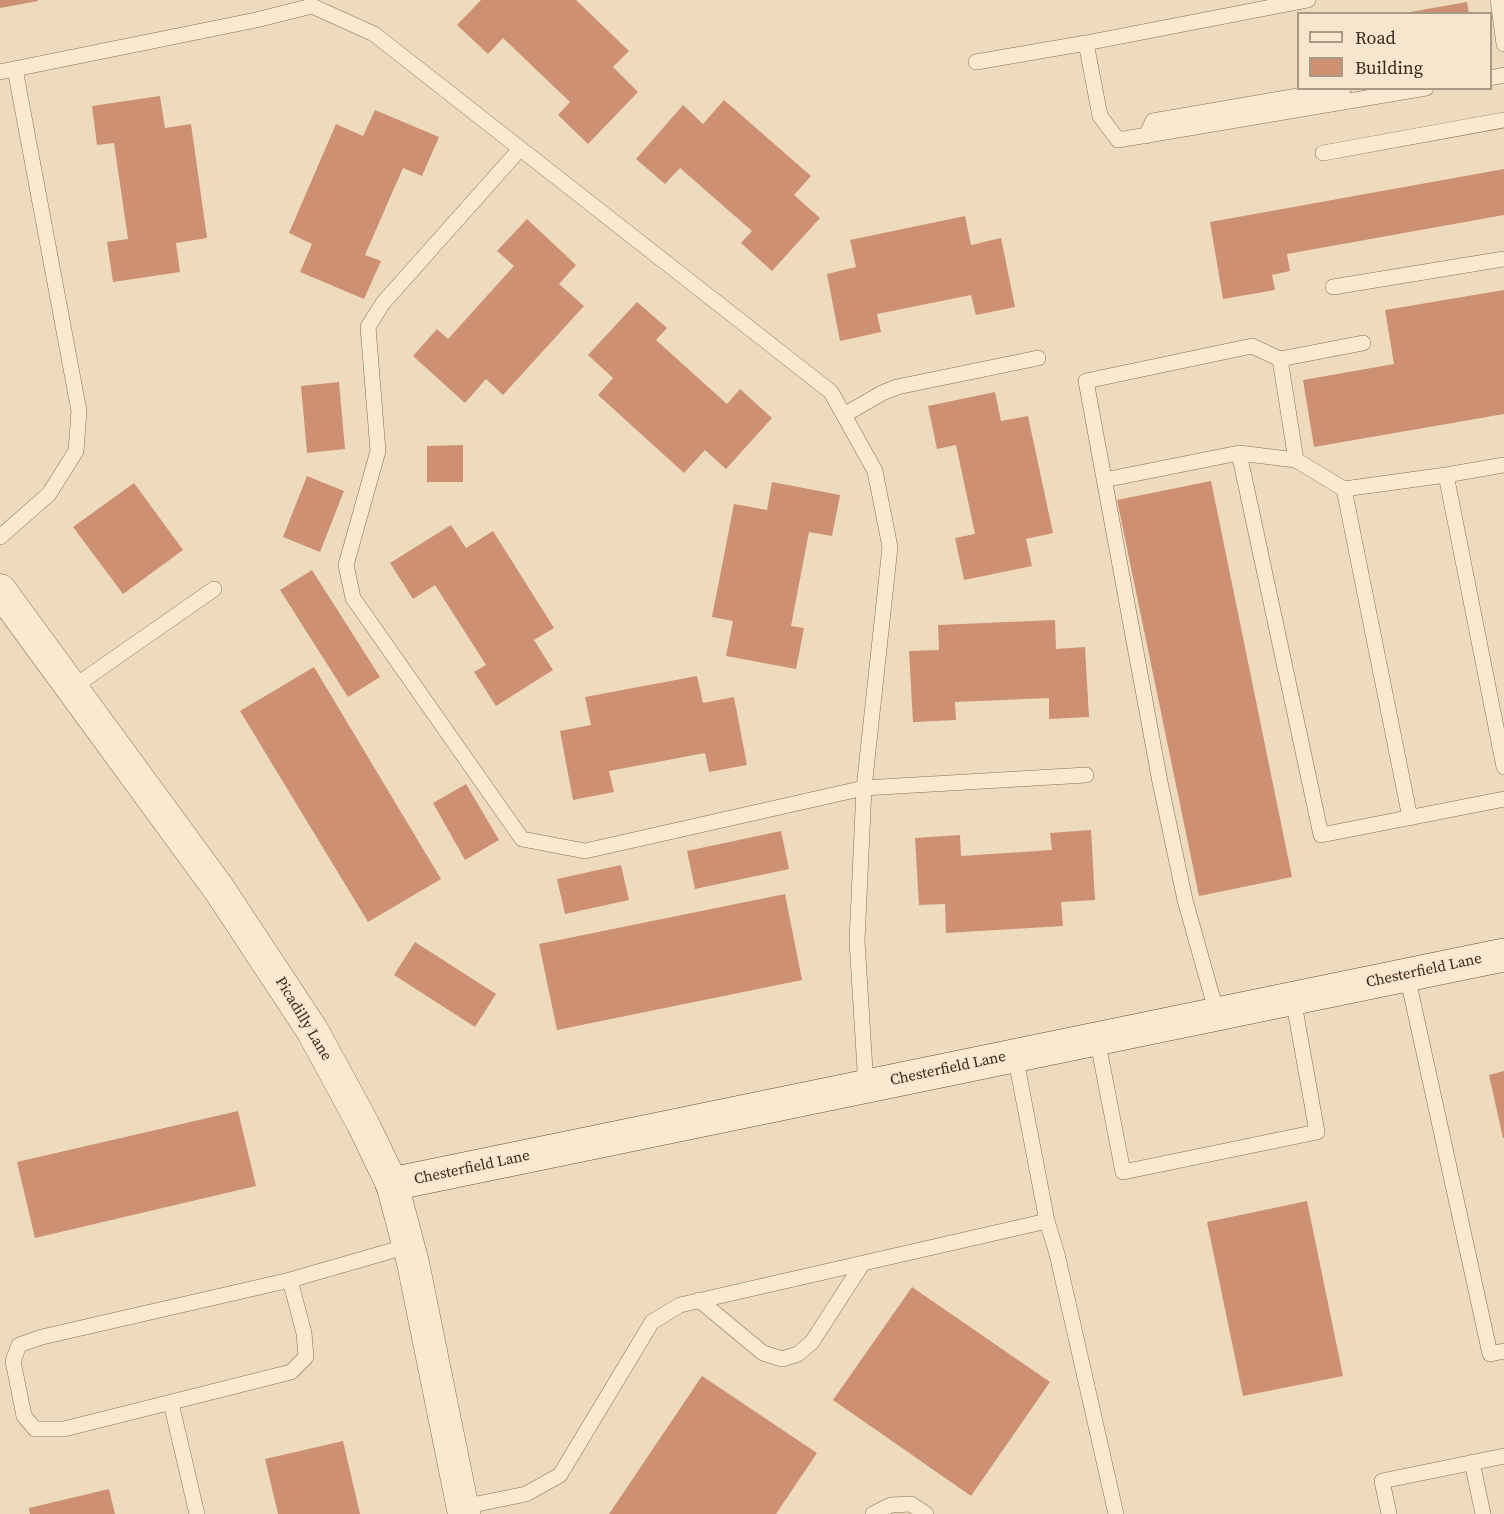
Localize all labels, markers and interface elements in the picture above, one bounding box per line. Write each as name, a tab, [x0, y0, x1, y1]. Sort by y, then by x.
legend	[1297, 12, 1492, 90]
text: Road	[1355, 25, 1396, 50]
text: Building	[1355, 55, 1423, 80]
street label: Chesterfield Lane	[1365, 950, 1483, 992]
street label: Picadilly Lane	[271, 974, 335, 1064]
street label: Chesterfield Lane	[889, 1048, 1007, 1090]
street label: Chesterfield Lane	[413, 1147, 531, 1189]

